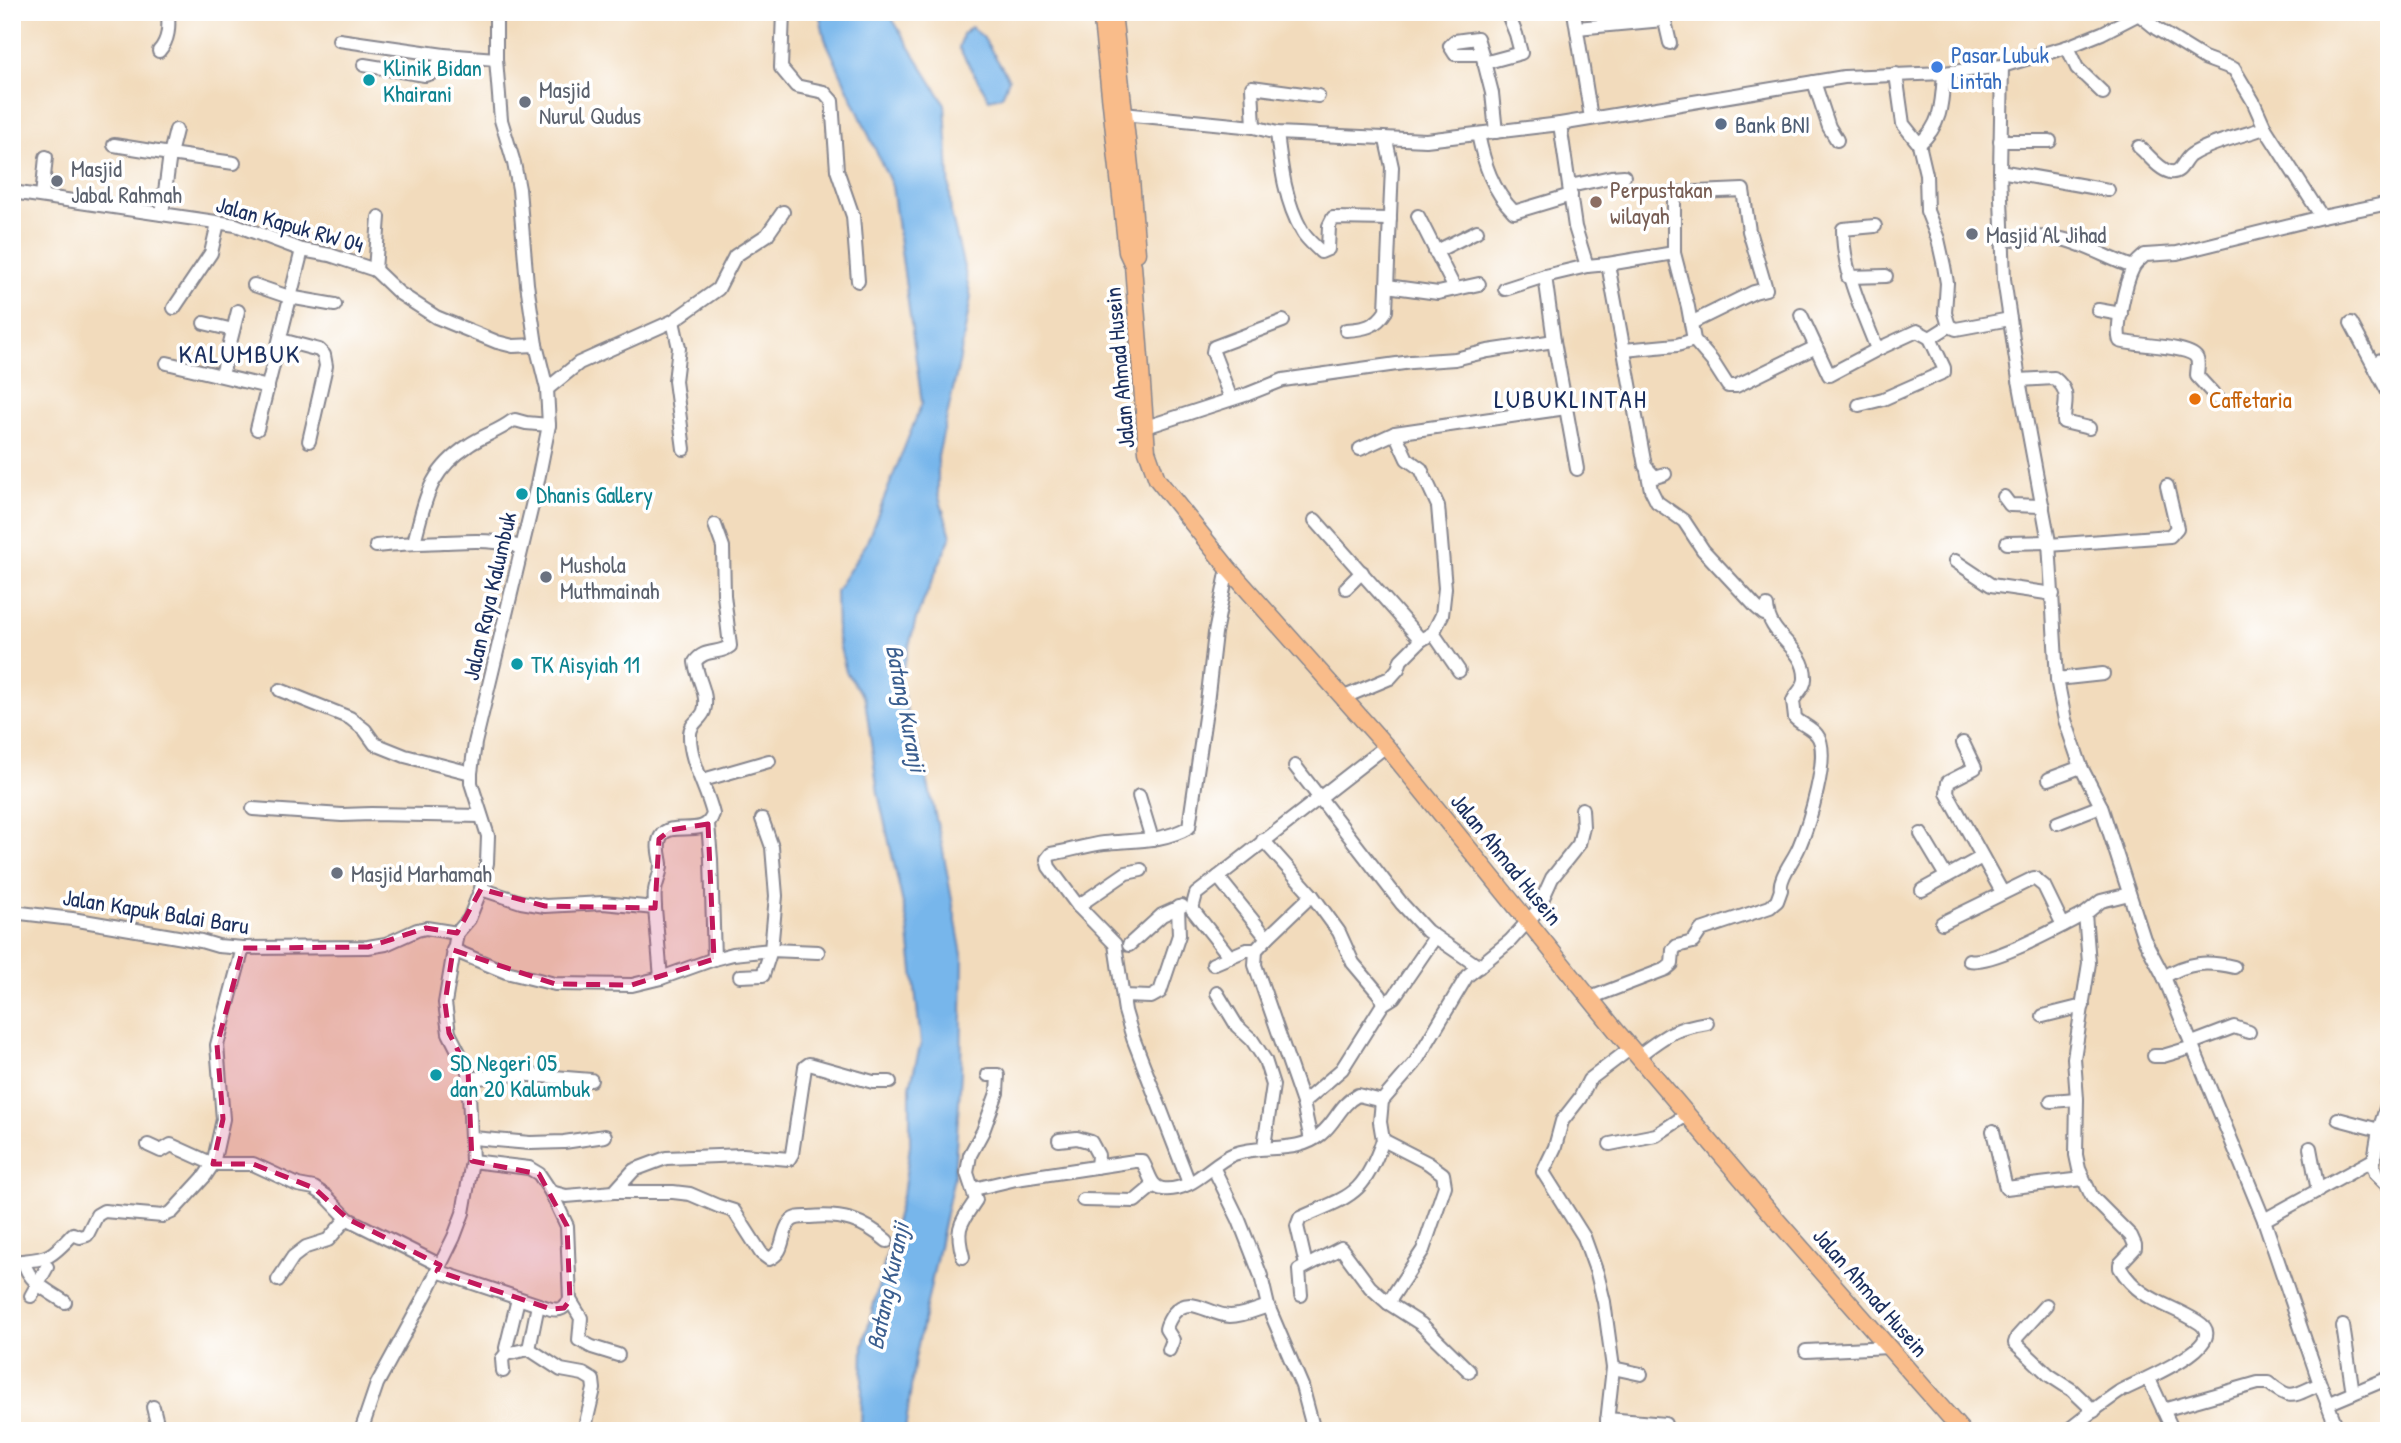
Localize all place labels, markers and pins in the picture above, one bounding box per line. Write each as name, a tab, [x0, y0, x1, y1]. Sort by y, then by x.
place label: Pasar Lubuk Lintah	[1951, 39, 2050, 96]
place label: Klinik Bidan Khairani	[383, 52, 482, 109]
marker: Pasar Lubuk Lintah	[1929, 59, 1945, 75]
marker: Klinik Bidan Khairani	[361, 72, 377, 88]
place label: Masjid Nurul Qudus	[539, 74, 641, 131]
marker: Masjid Nurul Qudus	[517, 94, 533, 110]
place label: Bank BNI	[1735, 109, 1810, 140]
marker: Bank BNI	[1713, 116, 1729, 132]
place label: Masjid Jabal Rahmah	[71, 153, 182, 210]
marker: Masjid Jabal Rahmah	[49, 173, 65, 189]
place label: Perpustakan wilayah	[1610, 174, 1713, 231]
marker: Perpustakan wilayah	[1588, 194, 1604, 210]
place label: Masjid Al Jihad	[1986, 219, 2106, 250]
marker: Masjid Al Jihad	[1964, 226, 1980, 242]
place label: Caffetaria	[2209, 384, 2292, 415]
marker: Caffetaria	[2187, 391, 2203, 407]
place label: Dhanis Gallery	[536, 479, 653, 510]
marker: Dhanis Gallery	[514, 486, 530, 502]
place label: Mushola Muthmainah	[560, 549, 660, 606]
marker: Mushola Muthmainah	[538, 569, 554, 585]
place label: TK Aisyiah 11	[531, 649, 640, 680]
marker: TK Aisyiah 11	[509, 656, 525, 672]
place label: Masjid Marhamah	[351, 858, 492, 889]
marker: Masjid Marhamah	[329, 865, 345, 881]
place label: SD Negeri 05 dan 20 Kalumbuk	[450, 1047, 591, 1104]
marker: SD Negeri 05 dan 20 Kalumbuk	[428, 1067, 444, 1083]

